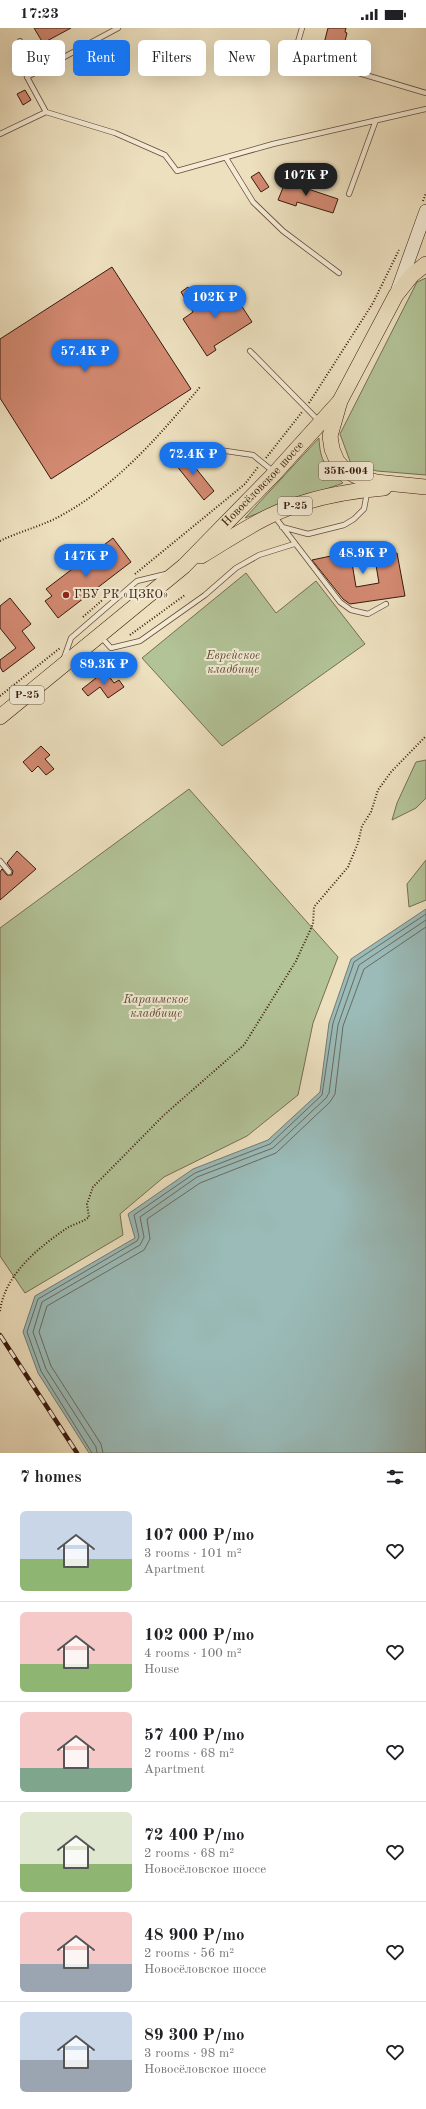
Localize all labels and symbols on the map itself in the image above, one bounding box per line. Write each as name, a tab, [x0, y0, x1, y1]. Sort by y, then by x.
pin: 107K ₽	[273, 163, 339, 197]
pin: 102K ₽	[182, 285, 248, 319]
pin: 57.4K ₽	[48, 339, 122, 373]
street label: Новосёловское шоссе	[220, 439, 307, 529]
pin: 72.4K ₽	[156, 442, 230, 476]
road number: 35К-004	[319, 462, 373, 480]
road number: Р-25	[278, 497, 312, 515]
pin: 48.9K ₽	[326, 541, 400, 575]
pin: 147K ₽	[53, 544, 119, 578]
place label: ГБУ РК «ЦЗКО»	[74, 589, 169, 601]
marker: ГБУ РК «ЦЗКО»	[61, 590, 71, 600]
park label: Еврейское кладбище	[205, 650, 260, 676]
pin: 89.3K ₽	[67, 652, 141, 686]
road number: Р-25	[10, 686, 44, 704]
park label: Караимское кладбище	[123, 994, 188, 1020]

